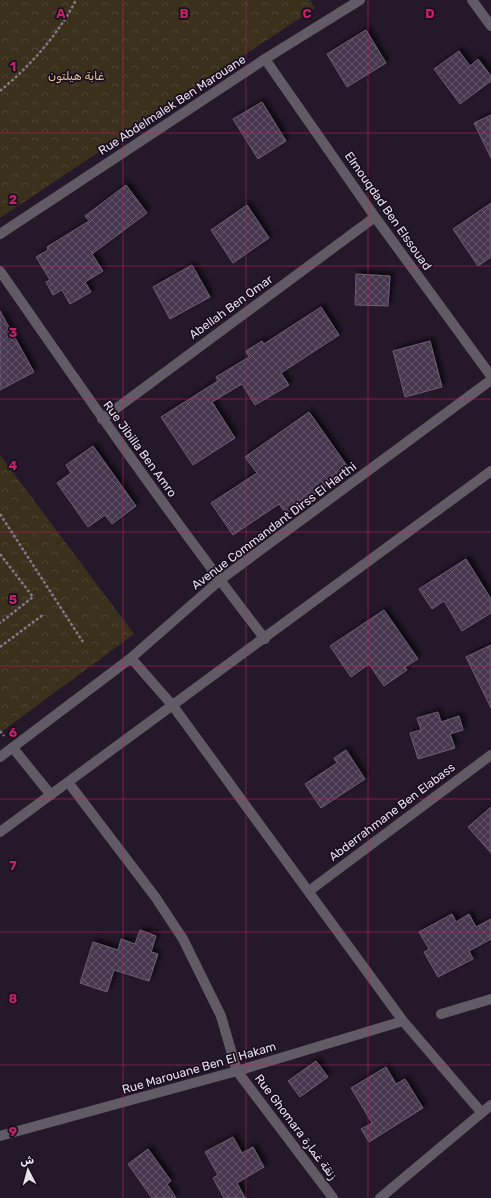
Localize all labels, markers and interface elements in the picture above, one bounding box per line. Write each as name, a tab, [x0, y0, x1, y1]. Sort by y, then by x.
text: A	[56, 6, 66, 21]
text: B	[179, 6, 189, 21]
text: C	[302, 6, 312, 21]
text: D	[425, 6, 435, 21]
street label: Rue Abdelmalek Ben Marouane	[96, 52, 248, 158]
text: 1	[10, 59, 16, 74]
park label: غابة هيلتون	[48, 69, 105, 84]
street label: Elmouqdad Ben Elssouad	[342, 149, 434, 273]
text: 2	[9, 192, 17, 207]
street label: Abellah Ben Omar	[187, 272, 276, 342]
text: 3	[9, 325, 18, 340]
street label: Rue Jibilla Ben Amro	[100, 398, 180, 500]
text: 4	[9, 458, 18, 473]
street label: Avenue Commandant Dirss El Harthi	[189, 459, 359, 592]
text: 5	[9, 592, 17, 607]
text: 6	[9, 725, 18, 740]
street label: Abderrahmane Ben Elabass	[326, 760, 458, 864]
text: 7	[9, 858, 17, 873]
text: 8	[9, 991, 18, 1006]
street label: Rue Marouane Ben El Hakam	[120, 1039, 278, 1097]
street label: Rue Ghomara زنقة غمارة	[251, 1072, 340, 1183]
text: 9	[9, 1124, 17, 1139]
north arrow	[8, 1150, 48, 1190]
text: ش	[19, 1153, 35, 1168]

